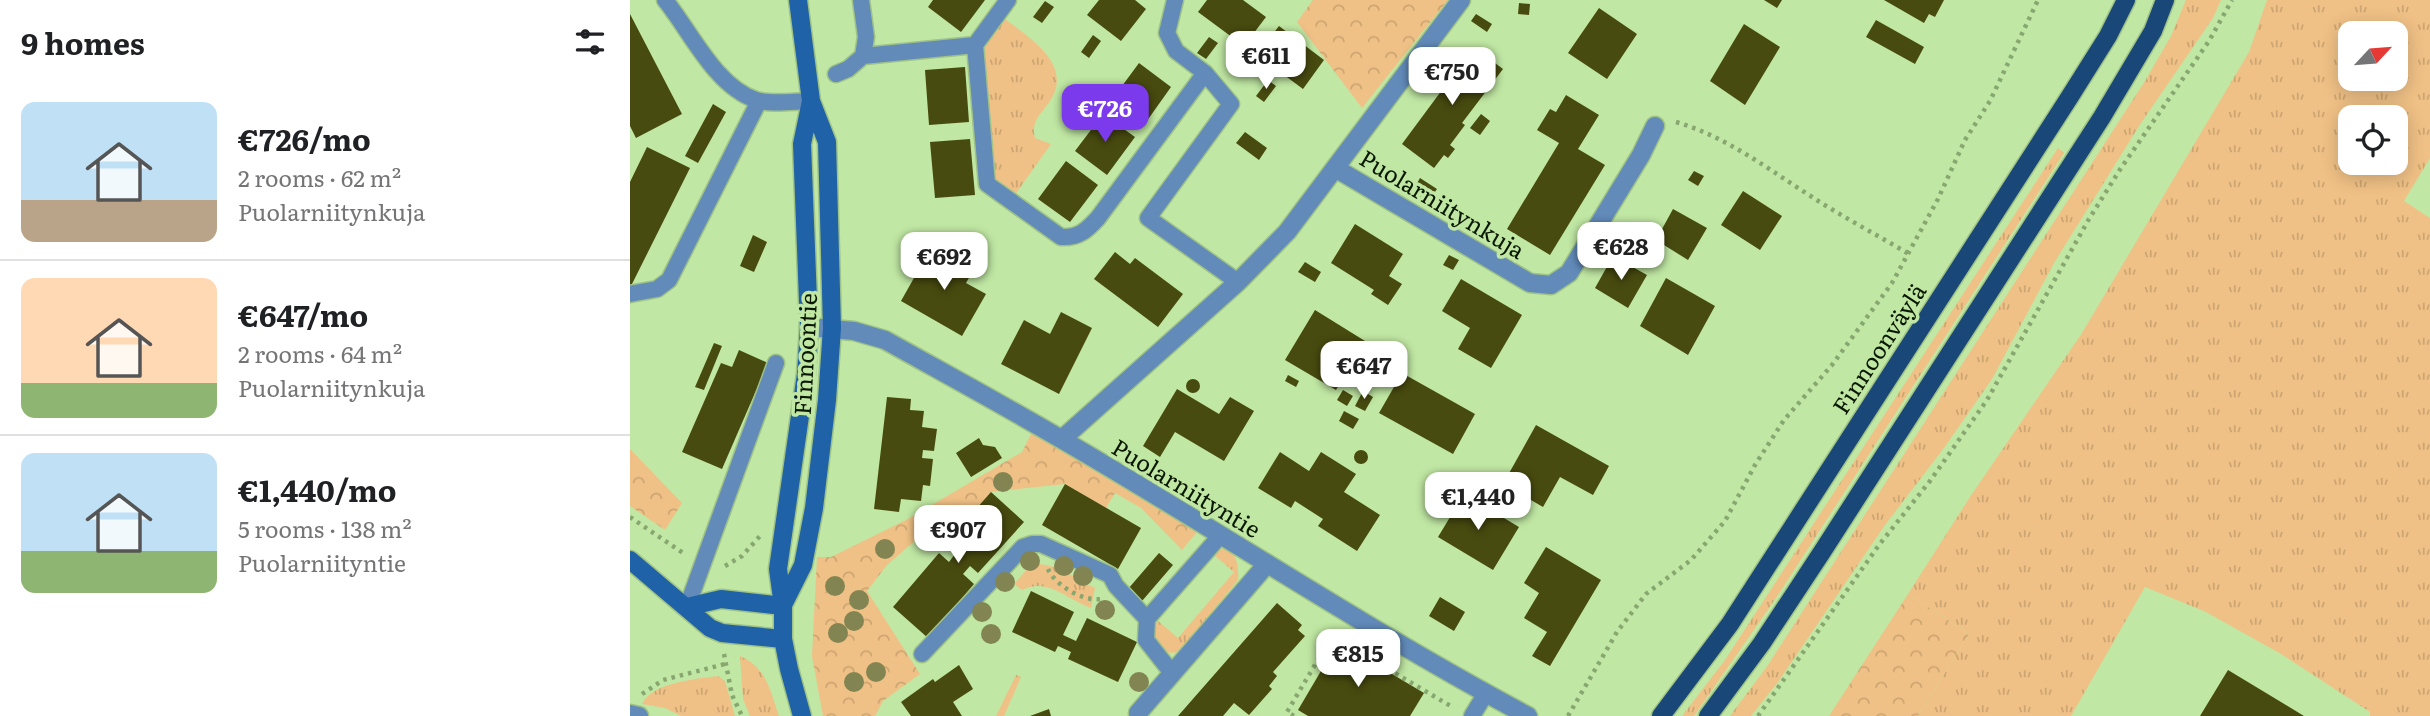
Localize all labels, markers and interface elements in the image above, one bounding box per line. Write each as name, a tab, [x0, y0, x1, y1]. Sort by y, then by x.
text: 9 homes	[21, 20, 145, 64]
north arrow	[2338, 21, 2408, 91]
map controls	[2338, 21, 2408, 175]
icon: filters	[571, 23, 609, 61]
pin: €611	[1225, 32, 1307, 91]
text: €611	[1242, 37, 1290, 71]
pin: €750	[1411, 48, 1493, 107]
text: €750	[1425, 53, 1479, 87]
pin: €726	[1064, 85, 1146, 144]
text: €726	[1078, 90, 1132, 124]
button: locate	[2338, 105, 2408, 175]
text: €726/mo	[238, 116, 371, 160]
icon: home	[77, 130, 161, 214]
street label: Puolarniitynkuja	[1354, 140, 1533, 266]
text: 2 rooms · 62 m²	[238, 160, 401, 194]
text: Puolarniitynkuja	[238, 194, 425, 228]
pin: €628	[1580, 222, 1662, 282]
text: €628	[1593, 228, 1649, 262]
pin: €692	[903, 232, 985, 292]
text: €692	[917, 238, 971, 272]
street label: Finnoonväylä	[1823, 275, 1933, 420]
text: €647/mo	[238, 292, 368, 336]
street label: Finnoontie	[784, 292, 824, 416]
icon: home	[77, 306, 161, 390]
text: 2 rooms · 64 m²	[238, 336, 402, 370]
pin: €647	[1323, 342, 1405, 401]
text: €647	[1337, 347, 1391, 381]
text: Puolarniitynkuja	[238, 370, 425, 404]
street label: Puolarniityntie	[1106, 429, 1268, 545]
text: €1,440/mo	[238, 467, 397, 511]
pin: €1,440	[1421, 472, 1535, 532]
text: €1,440	[1441, 478, 1515, 512]
icon: home	[77, 481, 161, 565]
pin: €907	[917, 505, 999, 565]
text: 5 rooms · 138 m²	[238, 511, 412, 545]
text: €907	[930, 511, 986, 545]
text: Puolarniityntie	[238, 545, 406, 579]
pin: €815	[1317, 630, 1399, 689]
text: €815	[1332, 635, 1384, 669]

